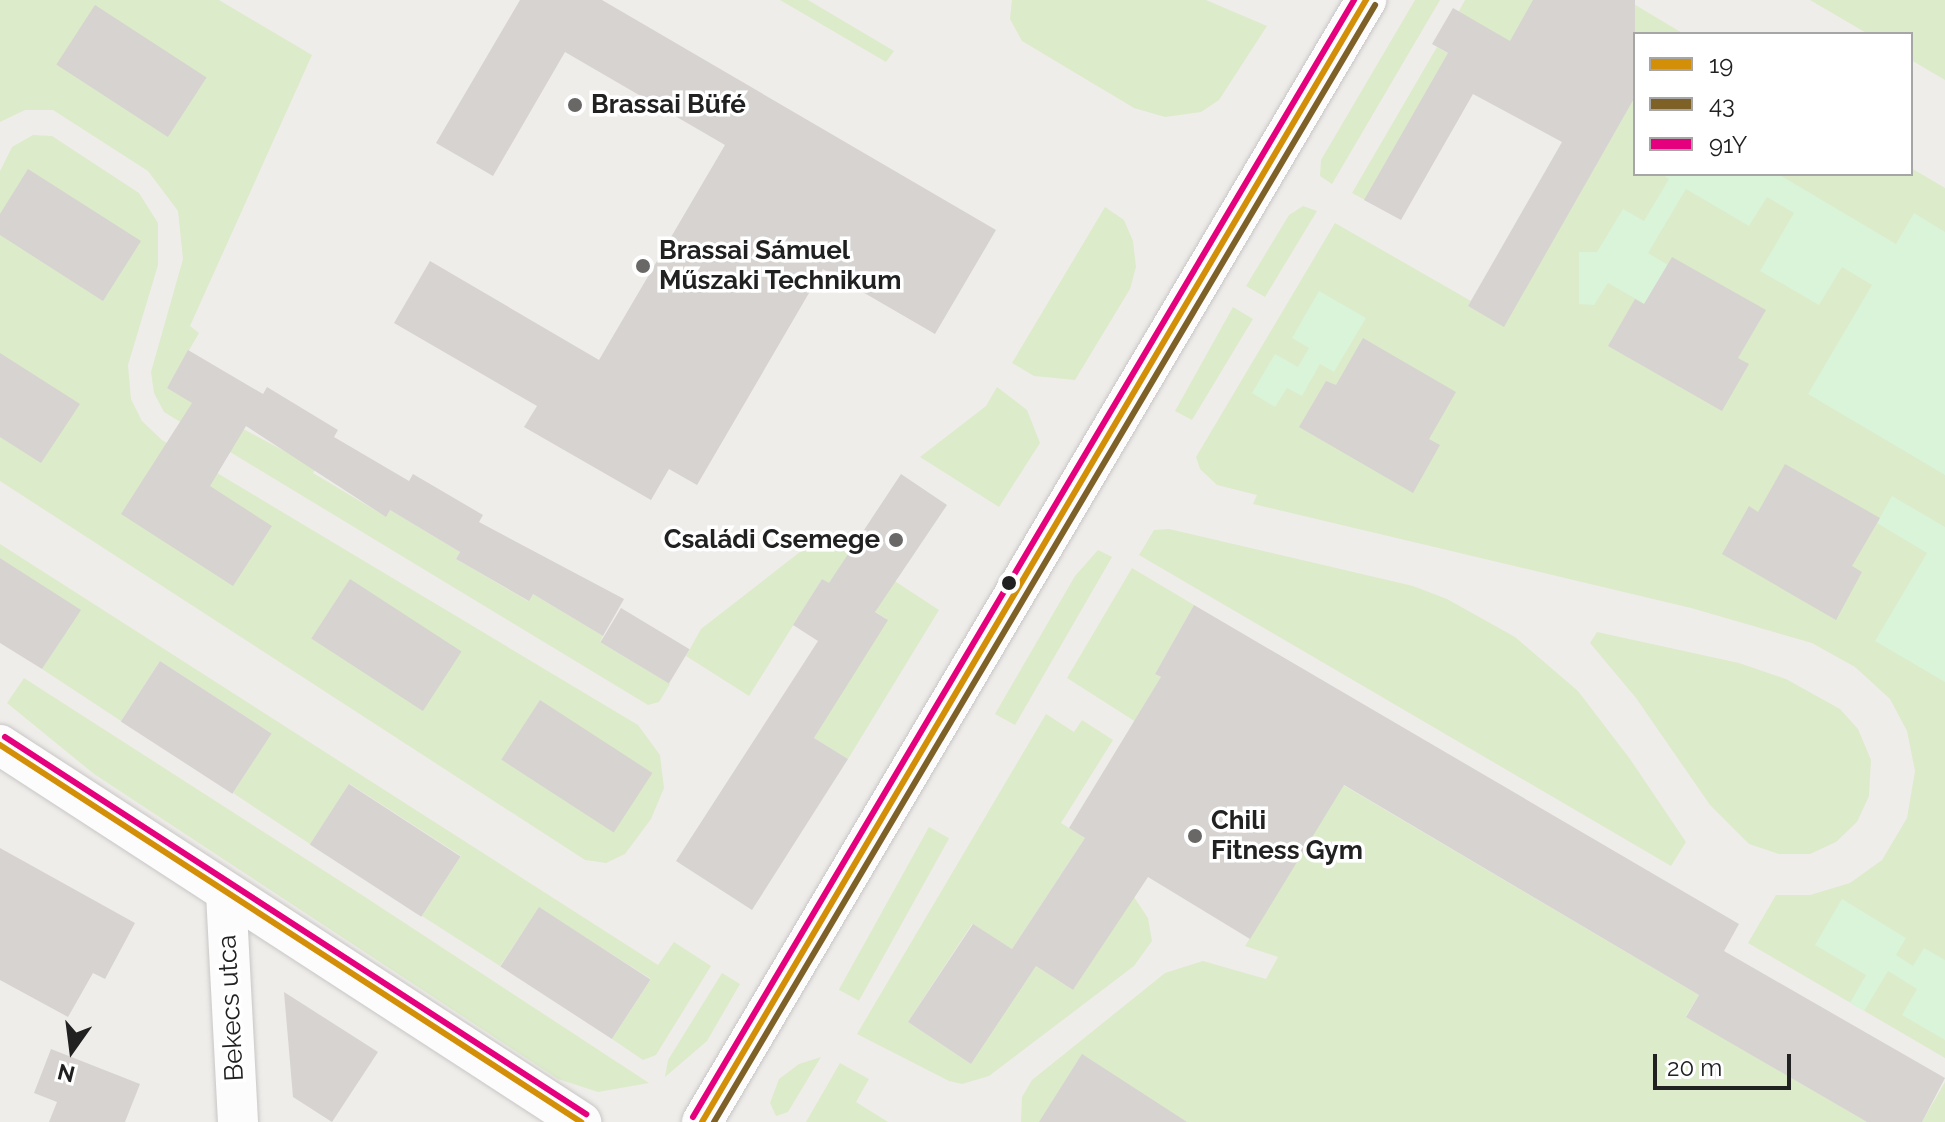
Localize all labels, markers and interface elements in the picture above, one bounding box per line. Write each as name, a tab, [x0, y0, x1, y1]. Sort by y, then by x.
legend	[1633, 32, 1913, 176]
text: 19	[1709, 50, 1733, 79]
place label: Brassai Büfé	[591, 89, 746, 121]
text: 43	[1709, 90, 1735, 119]
marker: Brassai Büfé	[566, 96, 584, 114]
text: 91Y	[1709, 130, 1747, 159]
place label: Brassai Sámuel Műszaki Technikum	[659, 235, 902, 296]
marker: Brassai Sámuel Műszaki Technikum	[634, 257, 652, 275]
place label: Családi Csemege	[664, 524, 880, 556]
marker: Családi Csemege	[887, 531, 905, 549]
unlabelled marker	[1001, 575, 1017, 591]
place label: Chili Fitness Gym	[1211, 805, 1363, 866]
marker: Chili Fitness Gym	[1186, 827, 1204, 845]
street label: Bekecs utca	[212, 934, 250, 1082]
north arrow	[32, 1010, 112, 1090]
scale bar	[1657, 1038, 1795, 1088]
text: 20 m	[1667, 1053, 1722, 1082]
text: N	[55, 1059, 77, 1088]

